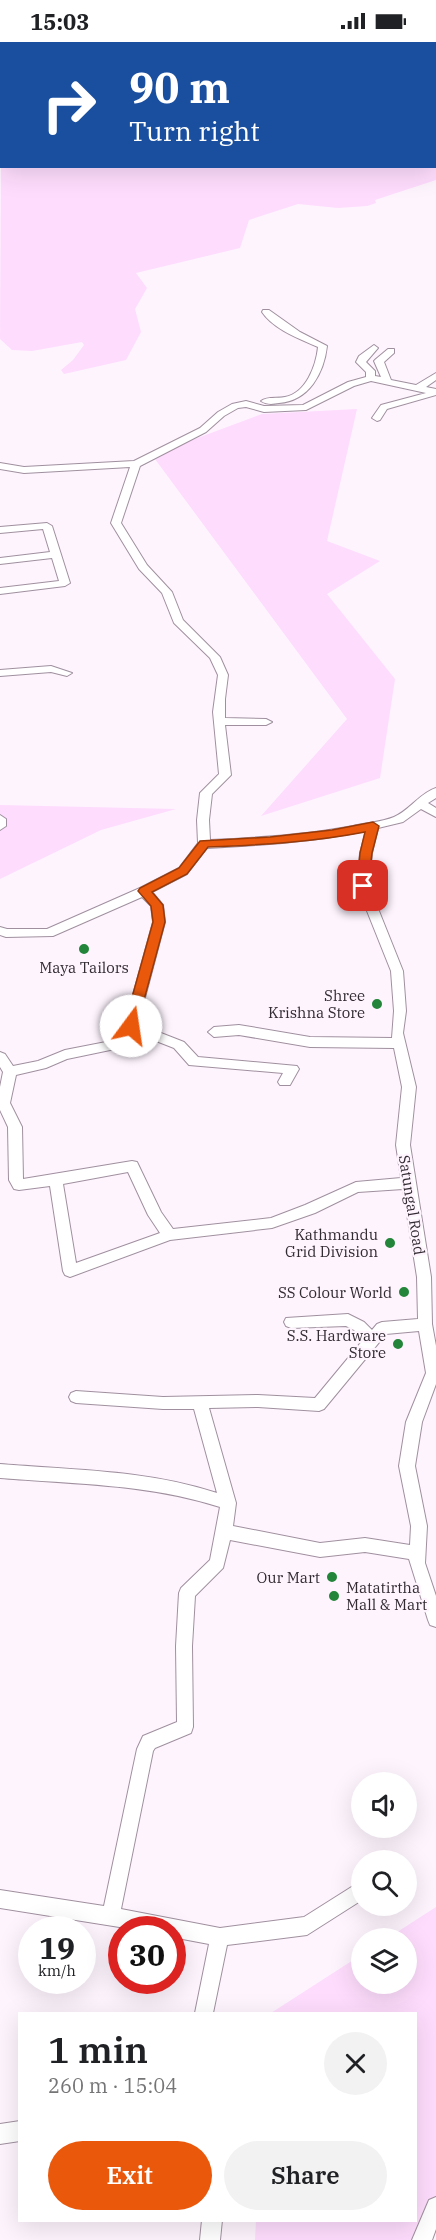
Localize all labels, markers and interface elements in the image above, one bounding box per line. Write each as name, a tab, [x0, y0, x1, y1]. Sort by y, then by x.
text: 15:03	[30, 7, 89, 36]
text: 90 m	[129, 60, 230, 115]
icon: right	[30, 66, 108, 144]
text: Turn right	[129, 113, 260, 148]
pin	[337, 860, 388, 911]
icon: arrive	[346, 869, 379, 902]
marker: Maya Tailors	[77, 942, 91, 956]
place label: Maya Tailors	[39, 958, 129, 977]
place label: Shree Krishna Store	[268, 986, 365, 1022]
position arrow	[99, 994, 163, 1058]
marker: Shree Krishna Store	[370, 997, 384, 1011]
street label: Satungal Road	[395, 1154, 429, 1256]
place label: Kathmandu Grid Division	[285, 1225, 378, 1261]
marker: Kathmandu Grid Division	[383, 1236, 397, 1250]
place label: SS Colour World	[278, 1283, 392, 1302]
marker: SS Colour World	[397, 1285, 411, 1299]
place label: S.S. Hardware Store	[287, 1326, 386, 1362]
marker: S.S. Hardware Store	[391, 1337, 405, 1351]
place label: Our Mart	[256, 1568, 320, 1587]
marker: Our Mart	[325, 1570, 339, 1584]
place label: Matatirtha Mall & Mart	[346, 1578, 427, 1614]
marker: Matatirtha Mall & Mart	[327, 1589, 341, 1603]
map controls	[351, 1772, 417, 1994]
button: sound	[351, 1772, 417, 1838]
button: search	[351, 1850, 417, 1916]
speed limit sign: 30	[108, 1916, 186, 1994]
text: 19	[39, 1928, 75, 1967]
button: layers	[351, 1928, 417, 1994]
text: km/h	[38, 1961, 76, 1980]
text: 1 min	[48, 2026, 148, 2073]
button: close	[324, 2032, 387, 2095]
text: 260 m · 15:04	[48, 2072, 177, 2099]
button: Exit	[48, 2141, 212, 2210]
button: Share	[224, 2141, 387, 2210]

